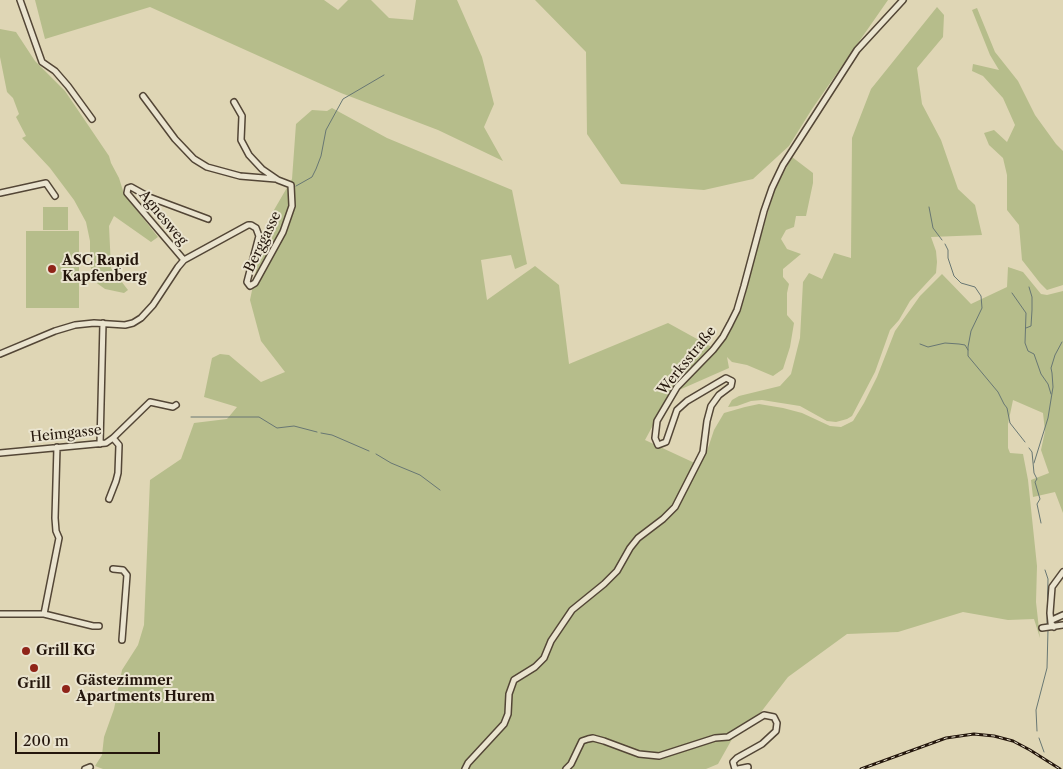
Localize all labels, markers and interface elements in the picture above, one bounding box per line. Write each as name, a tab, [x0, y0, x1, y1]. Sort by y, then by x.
street label: Agnesweg	[135, 187, 191, 249]
street label: Berggasse	[241, 209, 285, 275]
place label: ASC Rapid Kapfenberg	[62, 253, 147, 286]
marker: ASC Rapid Kapfenberg	[46, 263, 58, 275]
street label: Werksstraße	[654, 323, 720, 399]
street label: Heimgasse	[30, 422, 102, 446]
place label: Grill KG	[36, 643, 95, 659]
marker: Grill KG	[20, 645, 32, 657]
marker: Grill	[28, 662, 40, 674]
place label: Gästezimmer Apartments Hurem	[76, 673, 215, 706]
place label: Grill	[17, 676, 51, 692]
marker: Gästezimmer Apartments Hurem	[60, 683, 72, 695]
scale bar	[18, 722, 162, 754]
text: 200 m	[23, 731, 69, 750]

